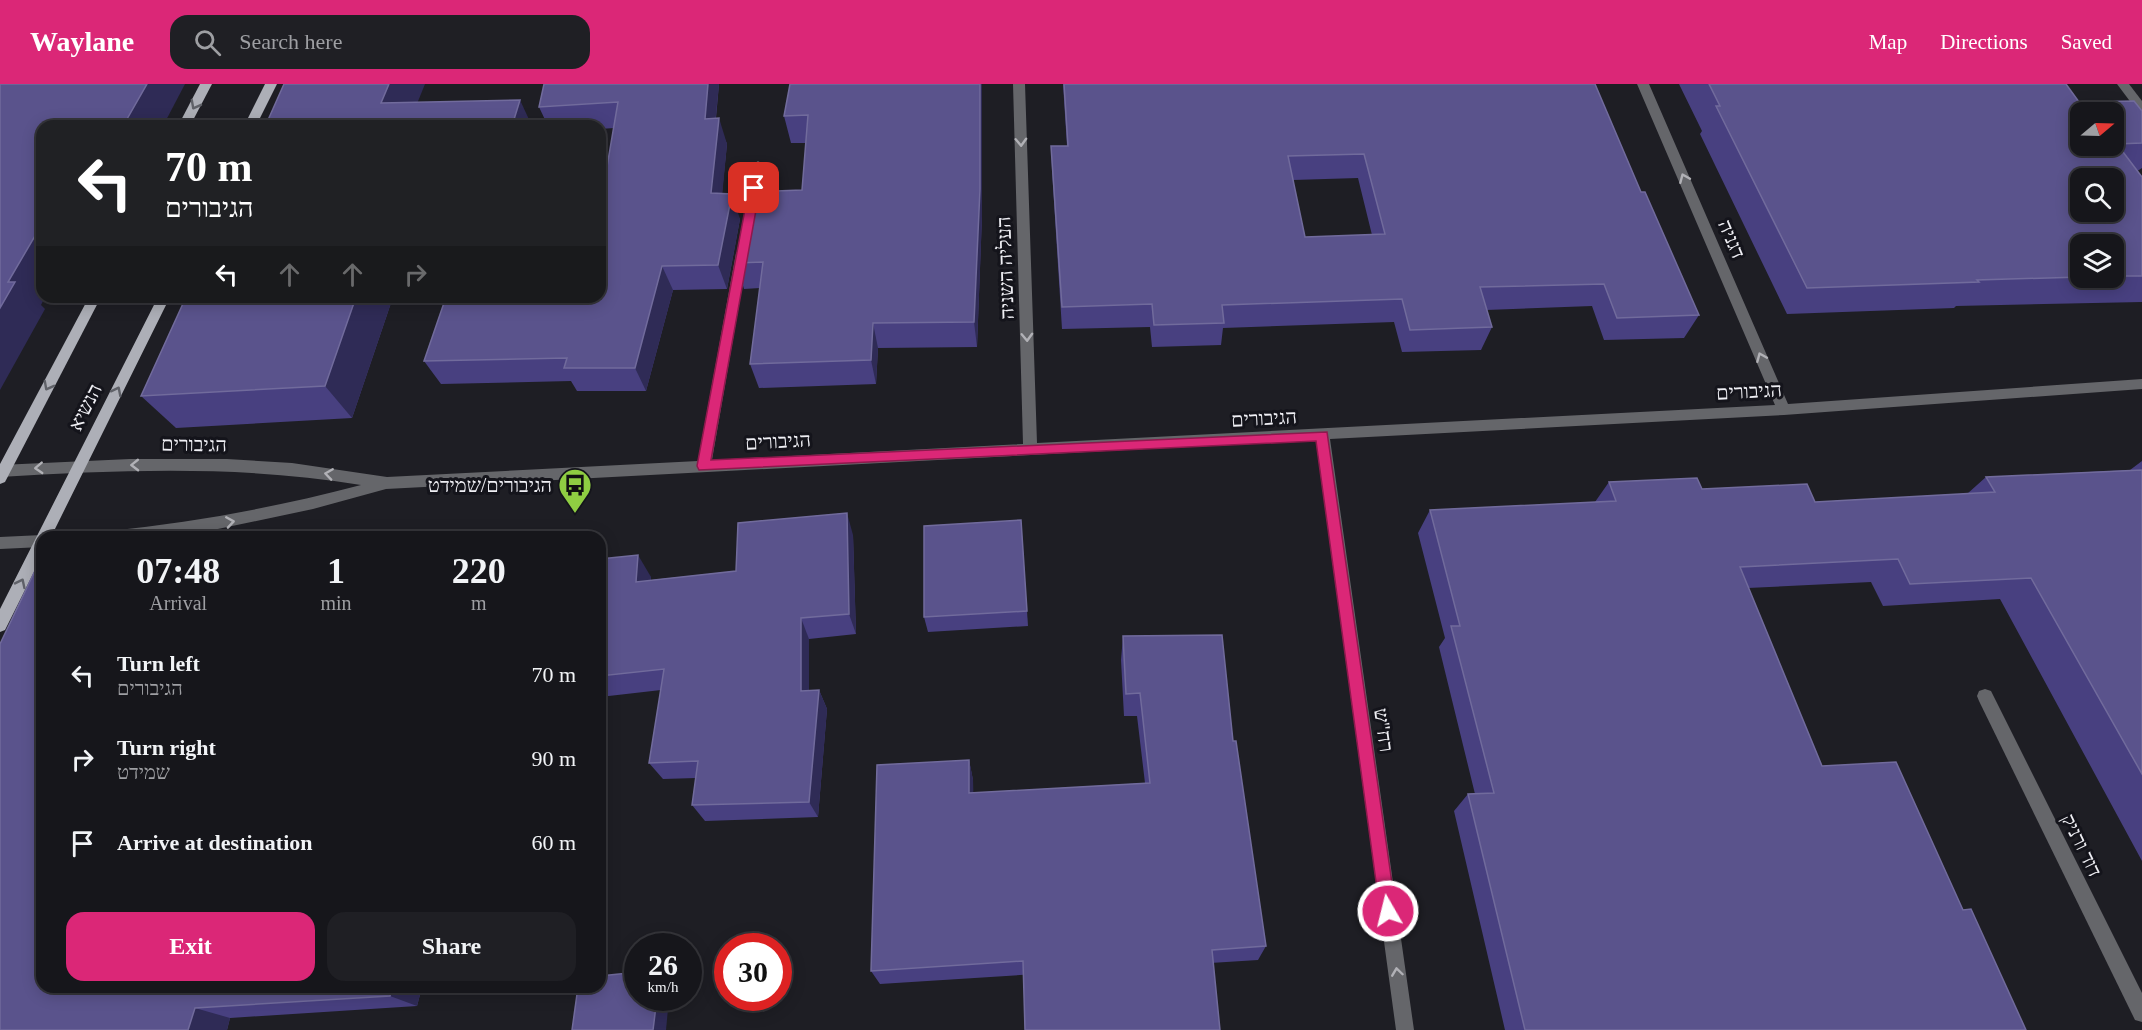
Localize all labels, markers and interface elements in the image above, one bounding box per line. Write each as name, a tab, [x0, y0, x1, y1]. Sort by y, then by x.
search box	[170, 15, 590, 69]
text: Waylane	[30, 26, 134, 57]
icon: search	[191, 26, 224, 59]
text: Search here	[239, 29, 342, 54]
text: Map	[1869, 30, 1907, 54]
text: Directions	[1940, 30, 2028, 54]
text: Saved	[2061, 30, 2112, 54]
one-way arrow	[191, 99, 202, 109]
north arrow	[2070, 102, 2124, 156]
map controls	[2070, 102, 2124, 288]
one-way arrow	[1014, 138, 1027, 147]
icon: left	[66, 144, 144, 222]
text: 70 m	[165, 144, 253, 190]
pin	[728, 162, 779, 213]
button: search	[2070, 168, 2124, 222]
icon: arrive	[737, 171, 770, 204]
one-way arrow	[1679, 173, 1691, 184]
text: הגיבורים	[165, 193, 254, 223]
street label: העליה השניה	[992, 216, 1018, 320]
street label: דגניה	[1714, 217, 1750, 261]
button: layers	[2070, 234, 2124, 288]
icon: left	[210, 258, 243, 291]
icon: ahead	[273, 258, 306, 291]
icon: ahead	[336, 258, 369, 291]
icon: right	[399, 258, 432, 291]
one-way arrow	[1020, 333, 1033, 342]
one-way arrow	[1756, 352, 1768, 363]
street label: הגיבורים	[1716, 378, 1782, 404]
one-way arrow	[44, 380, 55, 390]
street label: הנשיא	[64, 380, 106, 434]
one-way arrow	[109, 386, 121, 397]
street label: הגיבורים	[1231, 405, 1297, 431]
street label: הגיבורים	[745, 428, 811, 454]
street label: הגיבורים	[161, 432, 227, 456]
one-way arrow	[130, 459, 139, 471]
one-way arrow	[35, 462, 44, 475]
bus stop icon: הגיבורים/שמידט	[557, 467, 593, 514]
one-way arrow	[325, 468, 334, 480]
place label: הגיבורים/שמידט	[428, 474, 552, 496]
one-way arrow	[226, 517, 235, 529]
text: 07:48	[136, 551, 220, 591]
text: 1	[327, 551, 345, 591]
text: 220	[452, 551, 506, 591]
one-way arrow	[14, 579, 25, 589]
text: Arrival	[149, 592, 207, 614]
text: min	[320, 592, 352, 614]
text: m	[471, 592, 487, 614]
text: Turn left	[117, 651, 200, 676]
icon: left	[66, 659, 99, 692]
text: 70 m	[531, 662, 576, 687]
text: הגיבורים	[117, 677, 183, 699]
street label: רח"ש	[1370, 707, 1398, 753]
text: Turn right	[117, 735, 216, 760]
icon: right	[66, 743, 99, 776]
text: 90 m	[531, 746, 576, 771]
text: שמידט	[117, 761, 170, 783]
street label: דוד ורניק	[2057, 810, 2107, 880]
icon: arrive	[66, 827, 99, 860]
text: Arrive at destination	[117, 830, 313, 855]
text: 60 m	[531, 830, 576, 855]
position arrow	[1356, 879, 1420, 943]
button: Exit	[66, 912, 315, 981]
button: Share	[327, 912, 576, 981]
speed limit sign: 30	[714, 933, 792, 1011]
text: 26	[648, 948, 678, 981]
one-way arrow	[1391, 967, 1403, 977]
text: km/h	[648, 979, 678, 995]

